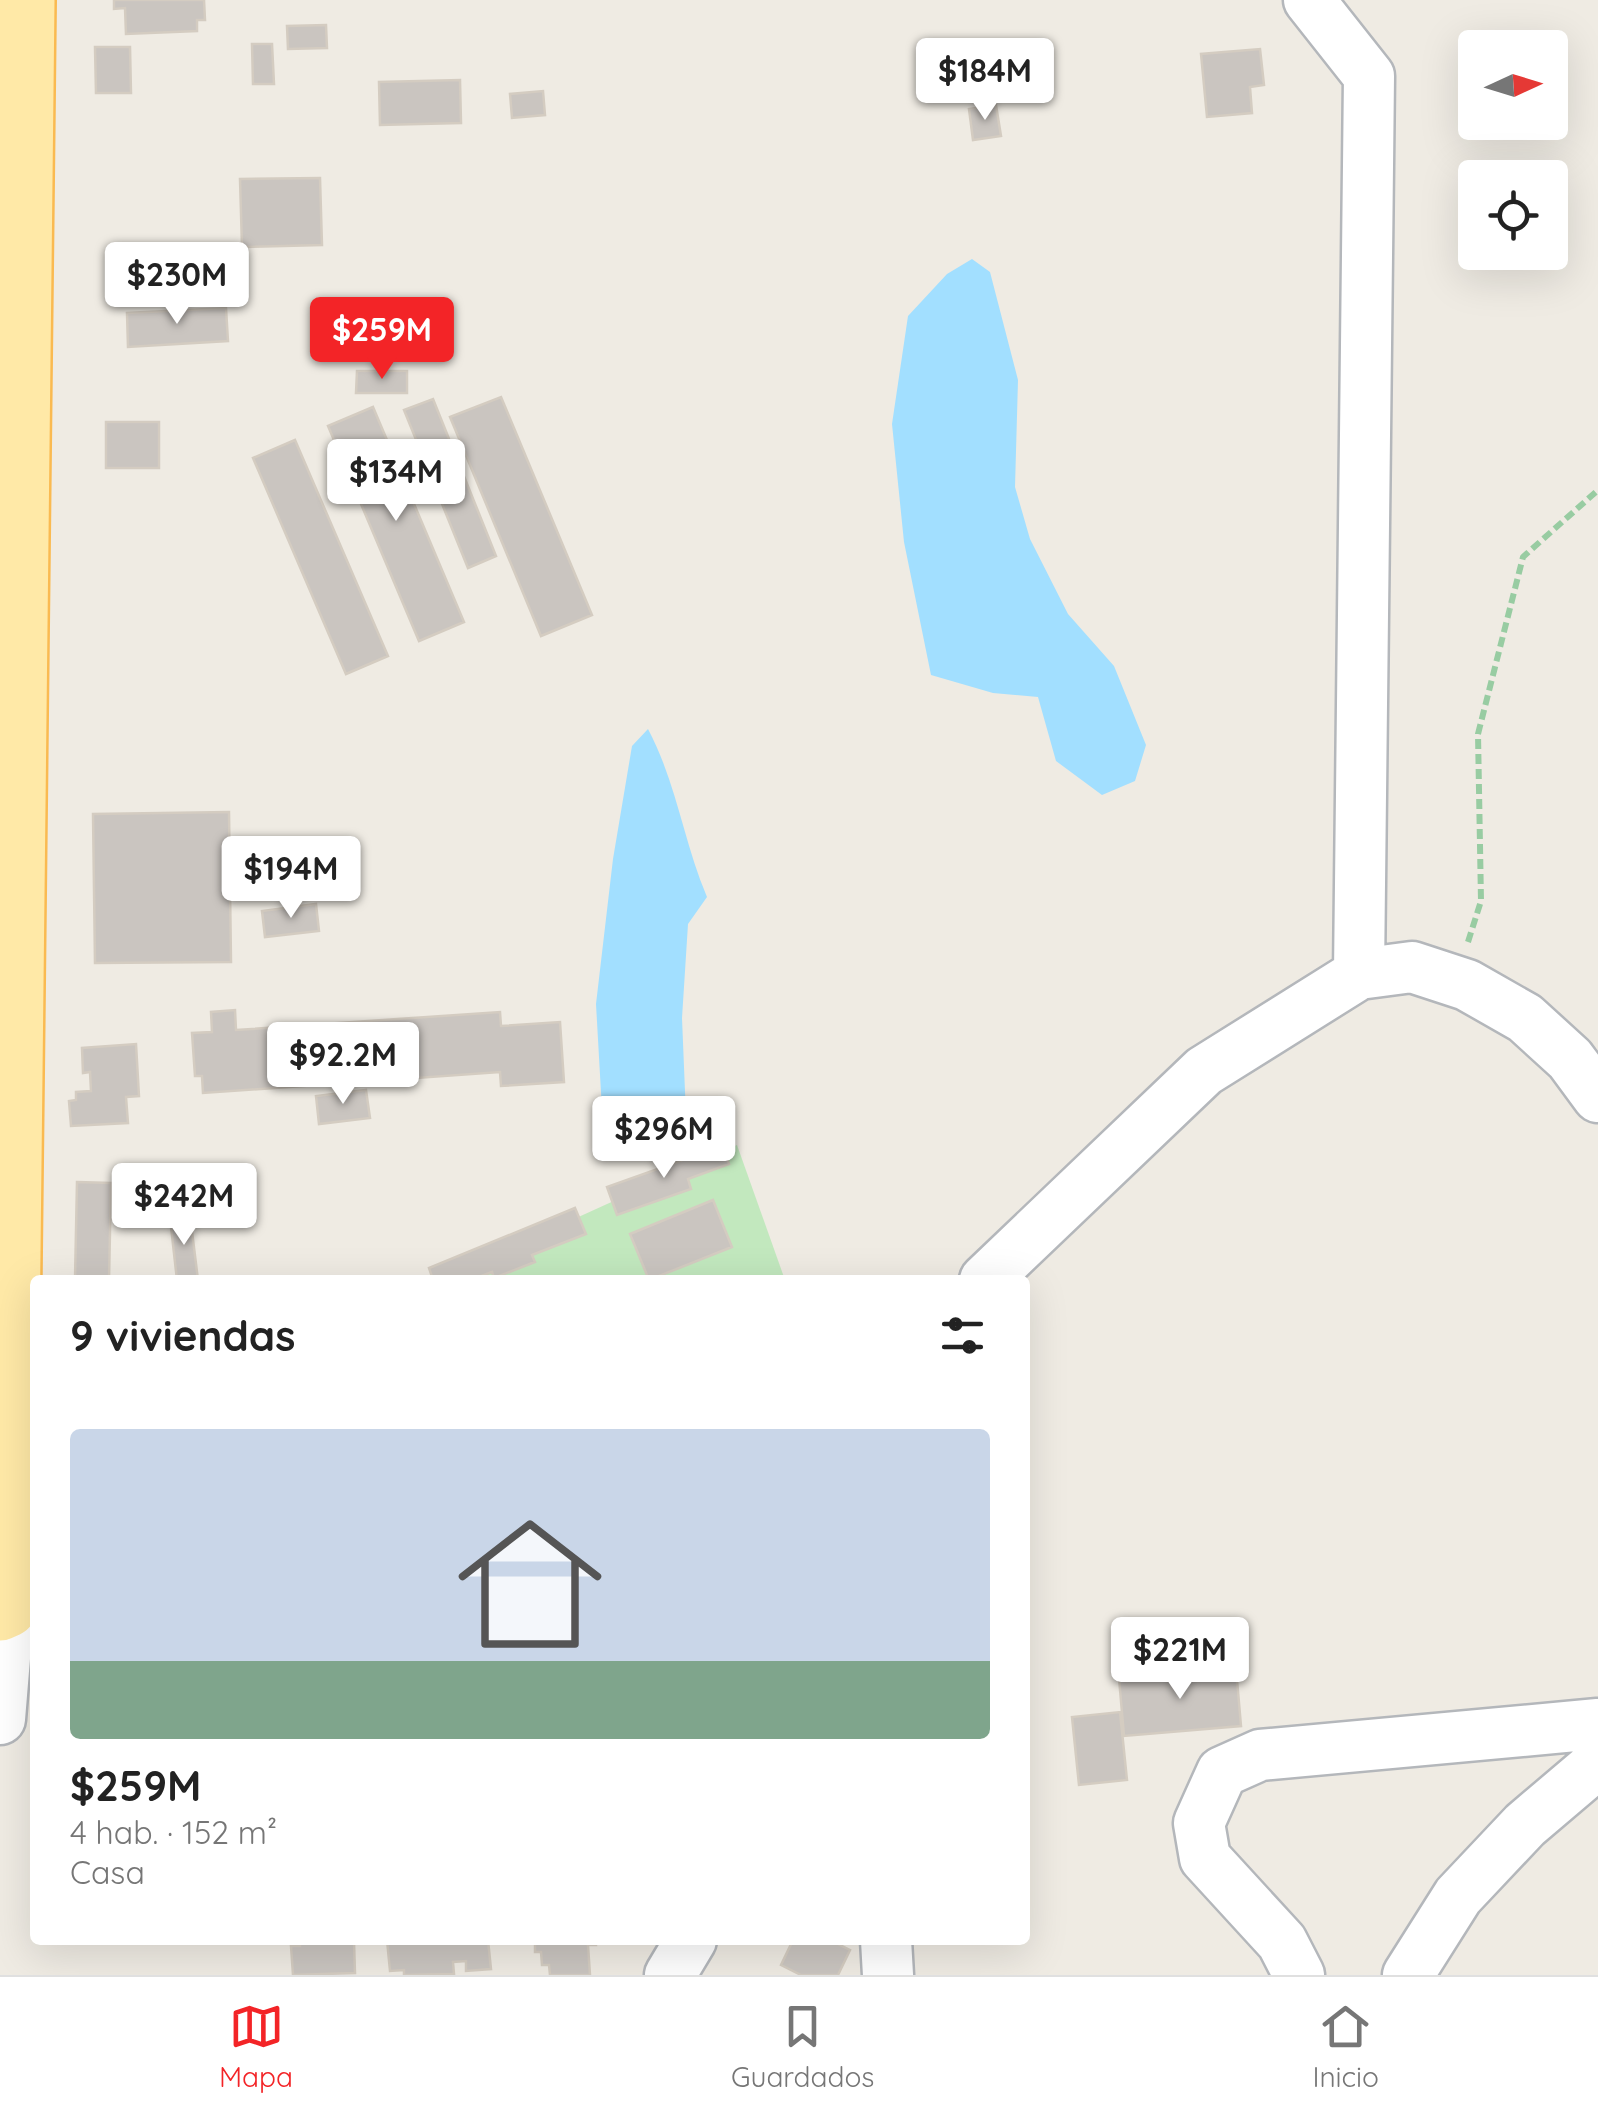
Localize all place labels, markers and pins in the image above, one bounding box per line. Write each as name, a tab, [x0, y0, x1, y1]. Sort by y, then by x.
pin: $184M	[915, 38, 1055, 123]
pin: $230M	[107, 242, 247, 327]
pin: $259M	[312, 297, 452, 382]
pin: $134M	[326, 439, 466, 524]
pin: $194M	[221, 836, 361, 921]
pin: $92.2M	[262, 1022, 424, 1107]
pin: $296M	[594, 1096, 734, 1181]
pin: $242M	[114, 1163, 254, 1248]
pin: $221M	[1110, 1617, 1250, 1702]

